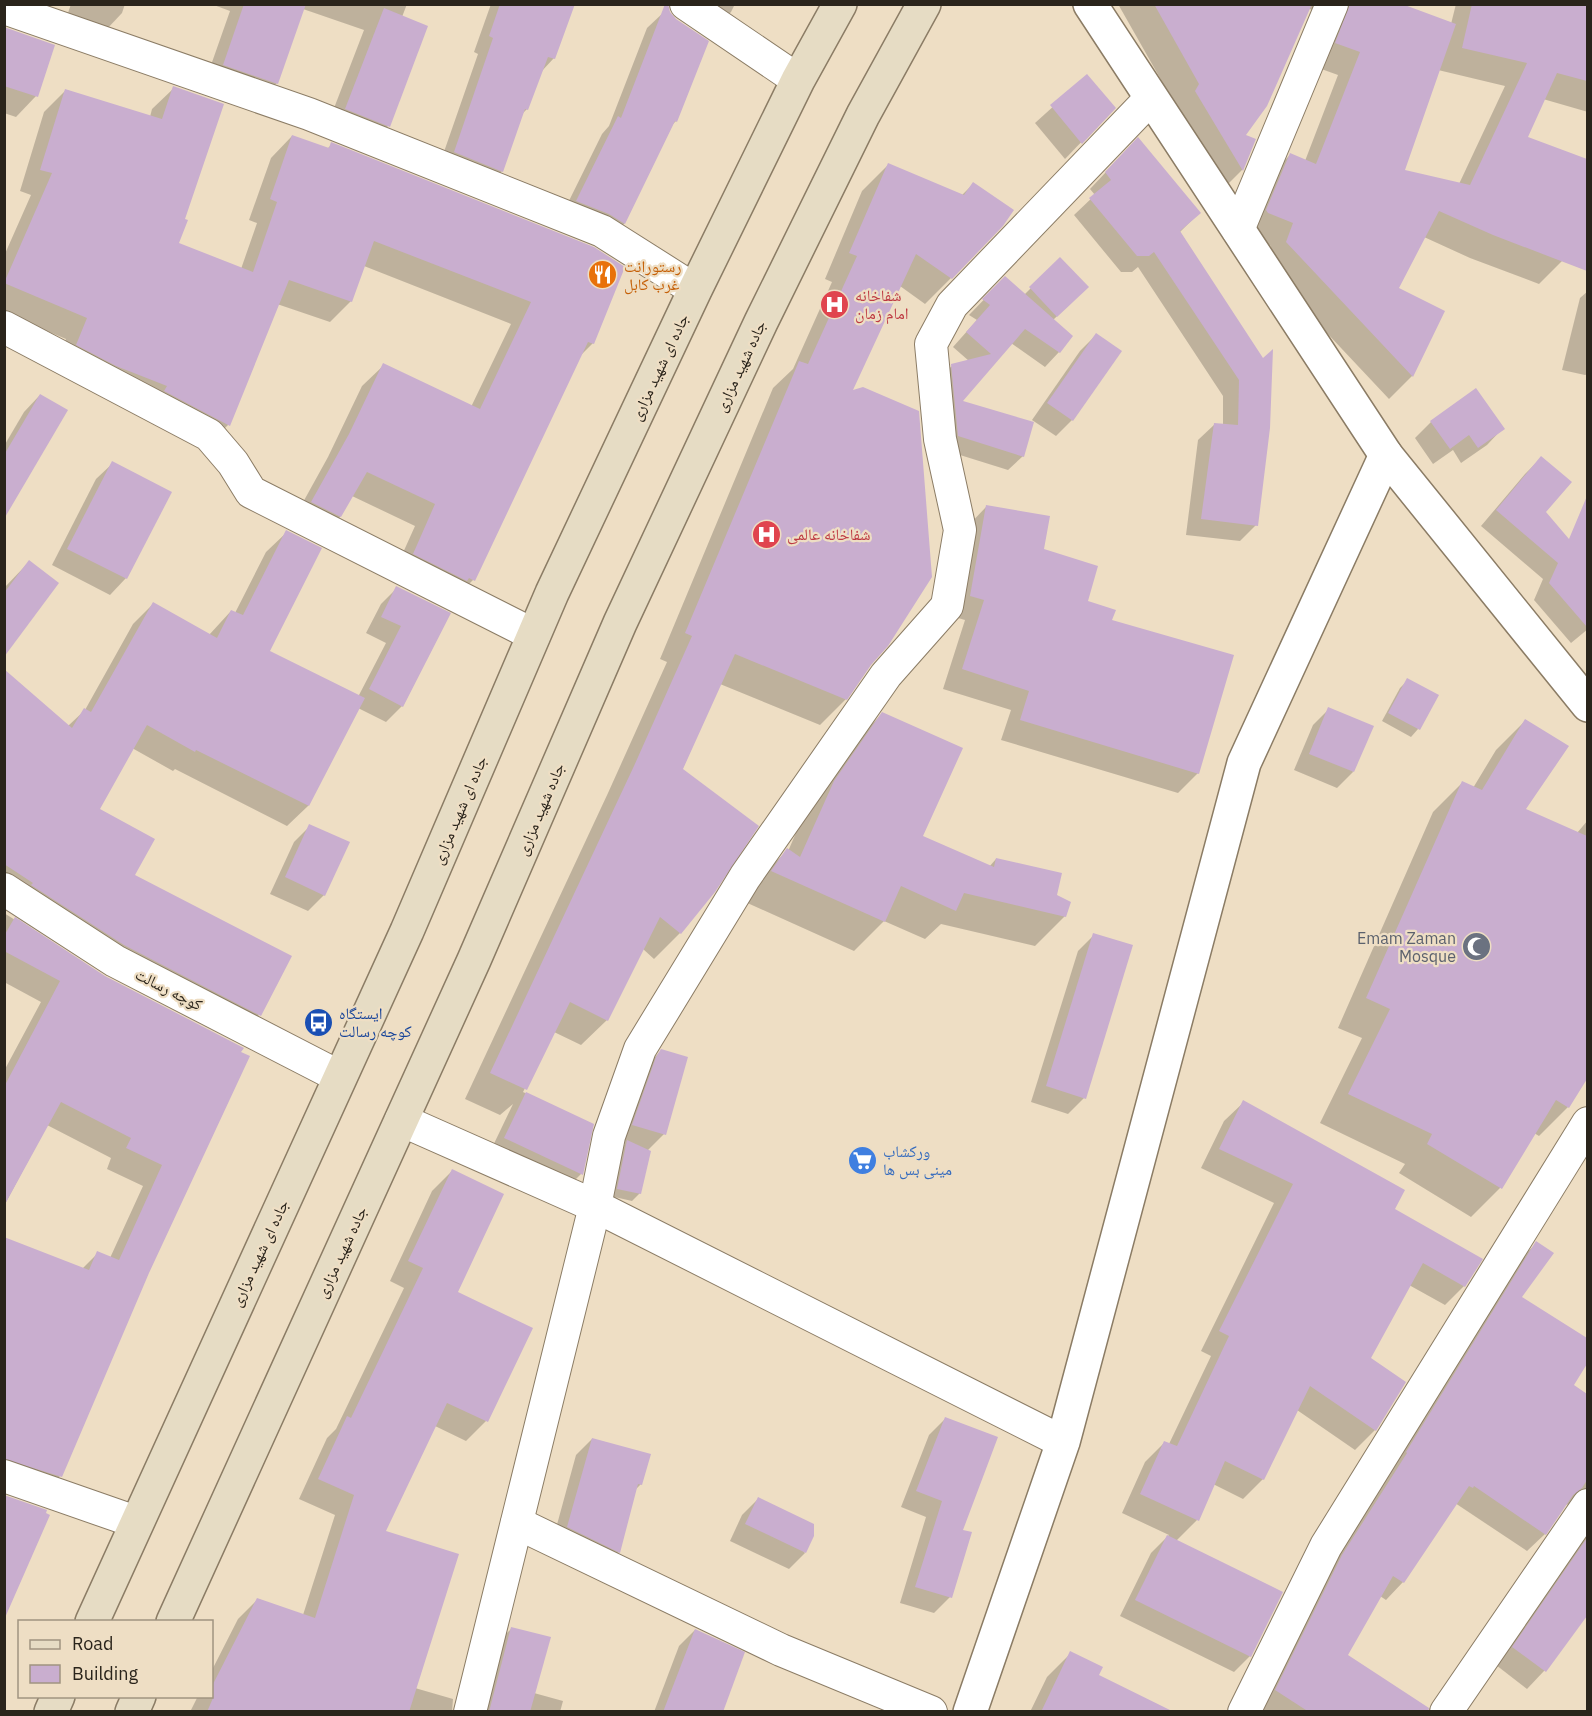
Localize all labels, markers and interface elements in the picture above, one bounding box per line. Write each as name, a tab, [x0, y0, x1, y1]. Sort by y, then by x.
place label: رستورانت غرب کابل	[624, 256, 681, 295]
restaurant icon: رستورانت غرب کابل	[587, 259, 619, 291]
place label: شفاخانه امام زمان	[855, 285, 909, 324]
hospital icon: شفاخانه امام زمان	[818, 288, 850, 320]
street label: جاده ای شهید مزاری	[625, 310, 693, 424]
street label: جاده شهید مزاری	[710, 317, 771, 415]
hospital icon: شفاخانه عالمی	[750, 518, 782, 550]
place label: شفاخانه عالمی	[787, 524, 871, 545]
street label: جاده ای شهید مزاری	[427, 753, 492, 868]
street label: جاده شهید مزاری	[512, 760, 569, 859]
place label: Emam Zaman Mosque	[1357, 928, 1456, 966]
mosque icon: Emam Zaman Mosque	[1461, 931, 1493, 963]
street label: کوچه رسالت	[132, 964, 206, 1015]
place label: ایستگاه کوچه رسالت	[339, 1003, 412, 1041]
bus stop icon: ایستگاه کوچه رسالت	[302, 1006, 334, 1038]
place label: ورکشاب مینی بس ها	[883, 1141, 952, 1180]
supermarket icon: ورکشاب مینی بس ها	[846, 1144, 878, 1176]
street label: جاده ای شهید مزاری	[225, 1196, 293, 1310]
street label: جاده شهید مزاری	[311, 1203, 372, 1301]
legend	[18, 1620, 213, 1698]
text: Road	[72, 1632, 113, 1655]
text: Building	[72, 1662, 139, 1685]

